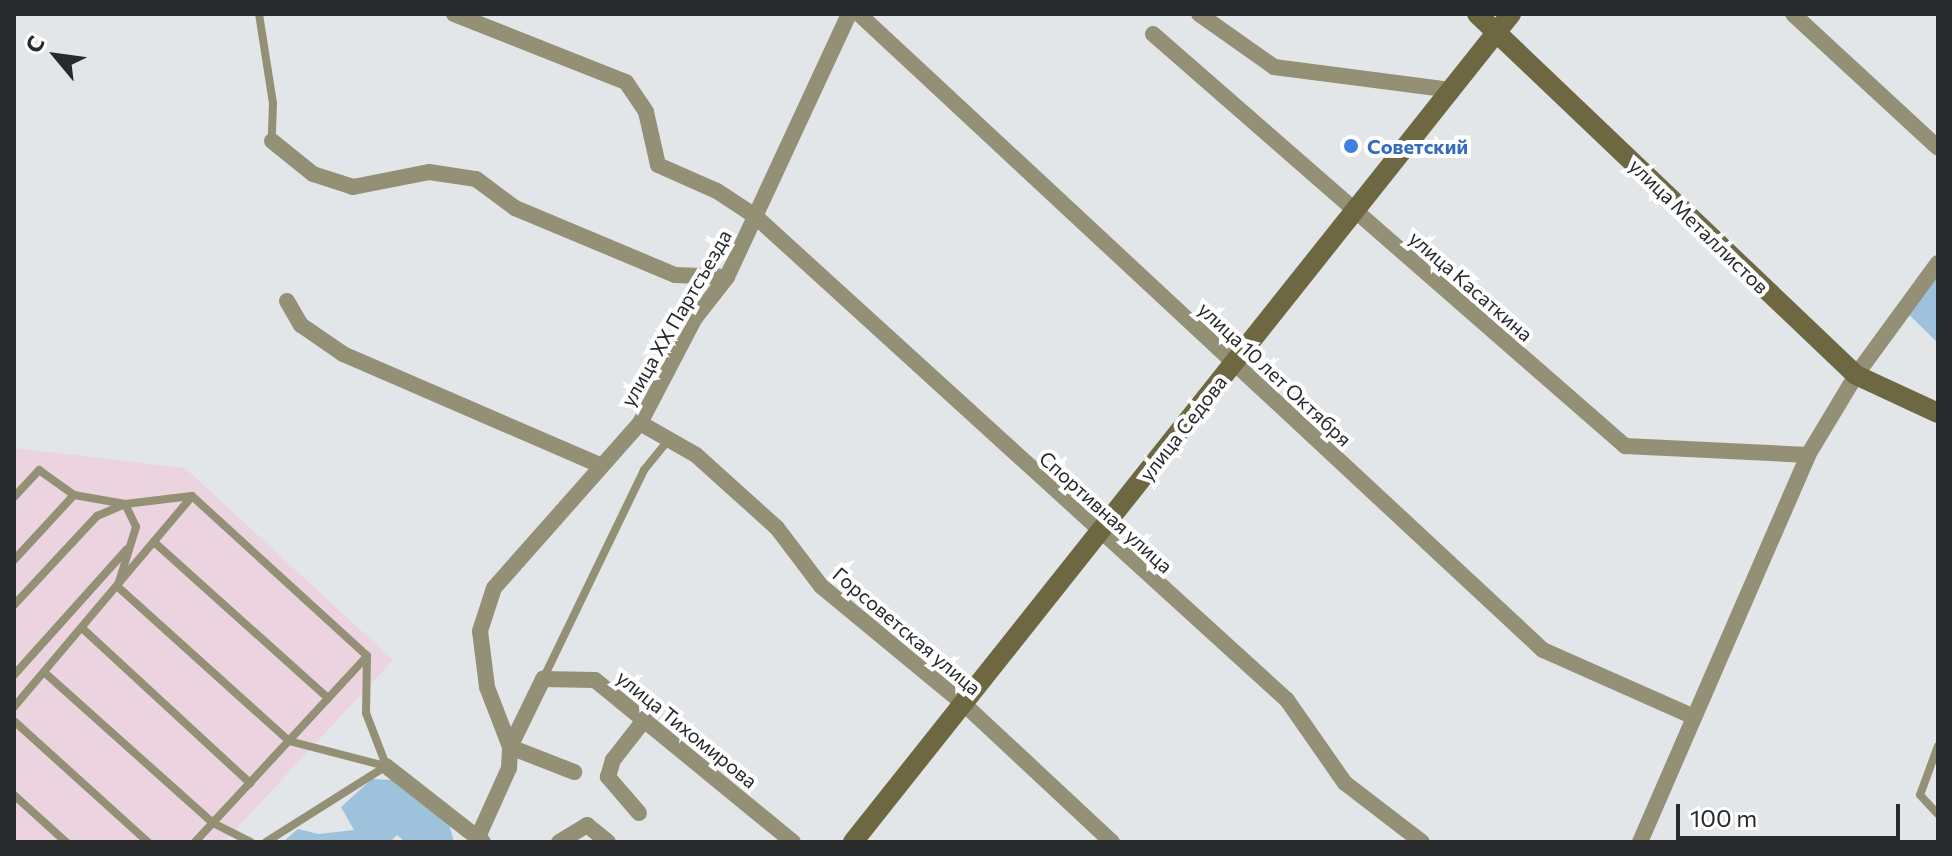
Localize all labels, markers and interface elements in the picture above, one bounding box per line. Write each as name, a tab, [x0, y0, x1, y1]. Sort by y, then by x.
north arrow	[16, 16, 96, 96]
text: С	[19, 31, 50, 57]
place label: Советский	[1367, 134, 1468, 158]
marker: Советский	[1342, 137, 1360, 155]
street label: улица Металлистов	[1624, 153, 1774, 299]
street label: улица XX Партсъезда	[616, 225, 736, 411]
street label: улица Касаткина	[1404, 226, 1538, 346]
street label: улица 10 лет Октября	[1193, 297, 1357, 451]
street label: улица Седова	[1134, 370, 1232, 486]
street label: Спортивная улица	[1034, 446, 1178, 578]
street label: Горсоветская улица	[828, 562, 986, 700]
street label: улица Тихомирова	[612, 665, 762, 793]
scale bar	[1680, 788, 1904, 838]
text: 100 m	[1690, 803, 1757, 832]

